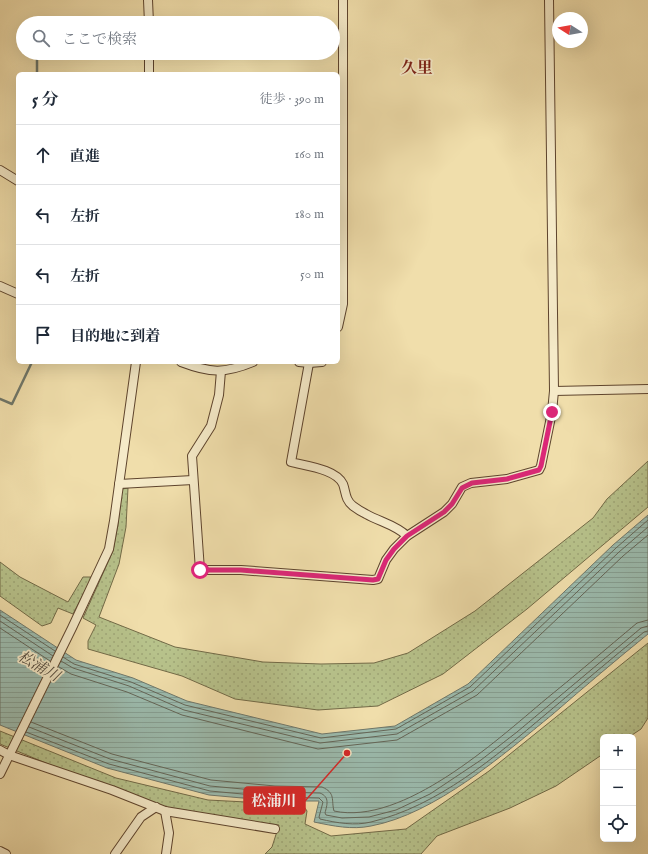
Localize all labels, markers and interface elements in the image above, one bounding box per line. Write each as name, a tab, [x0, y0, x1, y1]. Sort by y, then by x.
north arrow	[552, 12, 588, 48]
search box	[16, 16, 340, 60]
icon: search	[30, 27, 52, 49]
text: ここで検索	[62, 30, 137, 49]
district label: 久里	[401, 59, 433, 79]
text: 5 分	[32, 90, 59, 111]
text: 徒歩 · 390 m	[260, 91, 324, 108]
icon: ahead	[32, 144, 54, 166]
text: 160 m	[294, 146, 324, 163]
text: 直進	[70, 147, 100, 166]
icon: left	[32, 204, 54, 226]
text: 180 m	[295, 206, 324, 223]
text: 左折	[70, 207, 100, 226]
icon: left	[32, 264, 54, 286]
text: 50 m	[300, 266, 324, 283]
text: 左折	[70, 267, 100, 286]
icon: arrive	[32, 324, 54, 346]
text: 目的地に到着	[70, 327, 160, 346]
route end	[543, 403, 561, 421]
route start	[191, 561, 209, 579]
water label: 松浦川	[15, 647, 65, 687]
map controls	[600, 734, 636, 842]
button: +	[600, 734, 636, 770]
button: −	[600, 770, 636, 806]
callout: 松浦川	[244, 787, 305, 814]
text: 松浦川	[251, 792, 297, 811]
button: locate	[600, 806, 636, 842]

